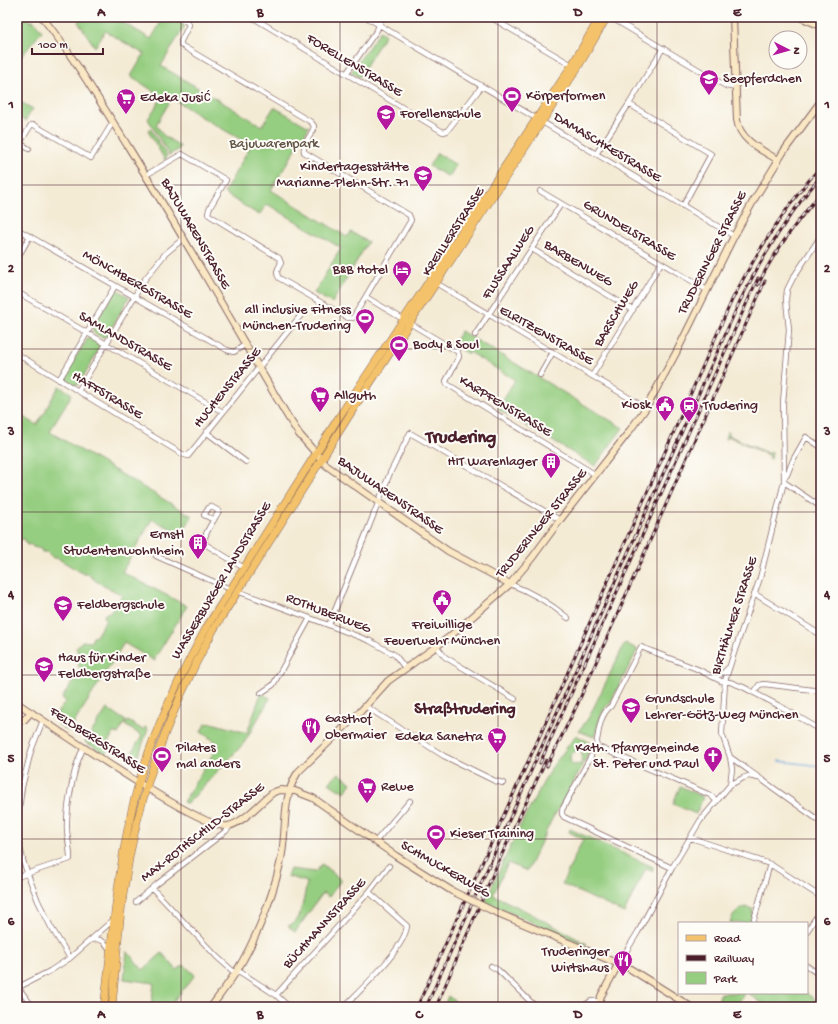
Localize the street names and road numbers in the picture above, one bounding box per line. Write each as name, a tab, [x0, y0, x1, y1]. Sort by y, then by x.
street label: FORELLENSTRASSE	[302, 30, 406, 102]
street label: DAMASCHKESTRASSE	[549, 109, 665, 188]
street label: BAJUWARENSTRASSE	[156, 175, 234, 294]
street label: KREILLERSTRASSE	[419, 183, 490, 280]
street label: TRUDERINGER STRASSE	[674, 187, 752, 318]
street label: GRUNDELSTRASSE	[579, 197, 680, 266]
street label: FLUSSAALWEG	[478, 222, 540, 304]
street label: BARBENWEG	[540, 236, 616, 292]
street label: MÖNCHBERGSTRASSE	[79, 247, 196, 324]
street label: BARSCHWEG	[590, 277, 644, 351]
street label: ELRITZENSTRASSE	[496, 302, 597, 371]
street label: SAMLANDSTRASSE	[75, 308, 176, 376]
street label: HUCHENSTRASSE	[190, 343, 266, 432]
street label: HAFFSTRASSE	[68, 368, 147, 424]
street label: KARPFENSTRASSE	[456, 373, 556, 442]
street label: BAJUWARENSTRASSE	[333, 452, 447, 540]
street label: TRUDERINGER STRASSE	[492, 465, 592, 583]
street label: WASSERBURGER LANDSTRASSE	[168, 498, 277, 663]
street label: BIRTHÄLMER STRASSE	[708, 554, 762, 678]
street label: ROTHUBERWEG	[283, 590, 374, 638]
street label: FELDBERGSTRASSE	[45, 703, 149, 779]
street label: MAX-ROTHSCHILD-STRASSE	[138, 779, 269, 887]
street label: SCHMUCKERWEG	[397, 837, 494, 903]
street label: BÜCHMANNSTRASSE	[279, 874, 371, 974]

